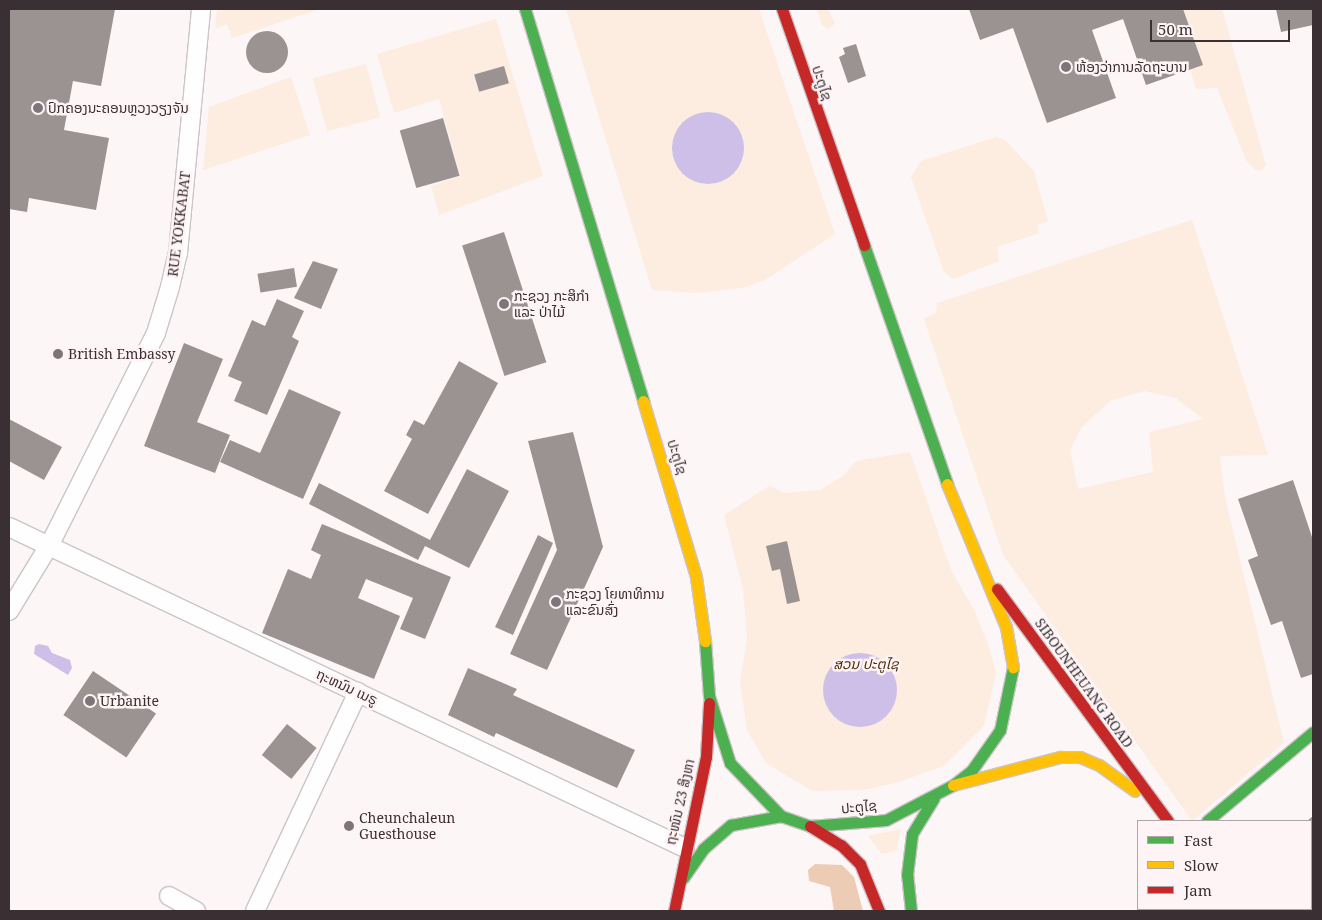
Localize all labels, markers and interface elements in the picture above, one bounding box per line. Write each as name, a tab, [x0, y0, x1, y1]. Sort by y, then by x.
scale bar	[1152, 10, 1292, 42]
text: 50 m	[1158, 19, 1193, 39]
place label: ຫ້ອງວ່າການລັດຖະບານ	[1076, 59, 1187, 75]
marker: ຫ້ອງວ່າການລັດຖະບານ	[1060, 61, 1072, 73]
street label: ປະຕູໄຊ	[808, 63, 836, 103]
place label: ປົກຄອງນະຄອນຫຼວງວຽງຈັນ	[48, 100, 189, 116]
marker: ປົກຄອງນະຄອນຫຼວງວຽງຈັນ	[32, 102, 44, 114]
street label: RUE YOKKABAT	[164, 170, 194, 278]
place label: ກະຊວງ ກະສິກຳ ແລະ ປ່າໄມ້	[514, 288, 589, 321]
marker: ກະຊວງ ກະສິກຳ ແລະ ປ່າໄມ້	[498, 298, 510, 310]
place label: British Embassy	[68, 346, 175, 362]
marker: British Embassy	[52, 348, 64, 360]
street label: ປະຕູໄຊ	[664, 437, 690, 477]
place label: ກະຊວງ ໂຍທາທິການ ແລະຂົນສົ່ງ	[566, 586, 665, 618]
marker: ກະຊວງ ໂຍທາທິການ ແລະຂົນສົ່ງ	[550, 596, 562, 608]
street label: SIBOUNHEUANG ROAD	[1031, 615, 1137, 751]
park label: ສວນ ປະຕູໄຊ	[833, 656, 899, 672]
street label: ຖະຫນົນ ເນຣູ	[314, 665, 380, 709]
place label: Urbanite	[100, 693, 159, 709]
marker: Urbanite	[84, 695, 96, 707]
street label: ຖະໜົນ 23 ສິງຫາ	[662, 757, 698, 847]
street label: ປະຕູໄຊ	[840, 797, 878, 817]
place label: Cheunchaleun Guesthouse	[359, 810, 455, 842]
marker: Cheunchaleun Guesthouse	[343, 820, 355, 832]
legend	[1137, 820, 1312, 910]
text: Fast	[1184, 830, 1213, 850]
text: Slow	[1184, 855, 1218, 875]
text: Jam	[1184, 880, 1212, 900]

